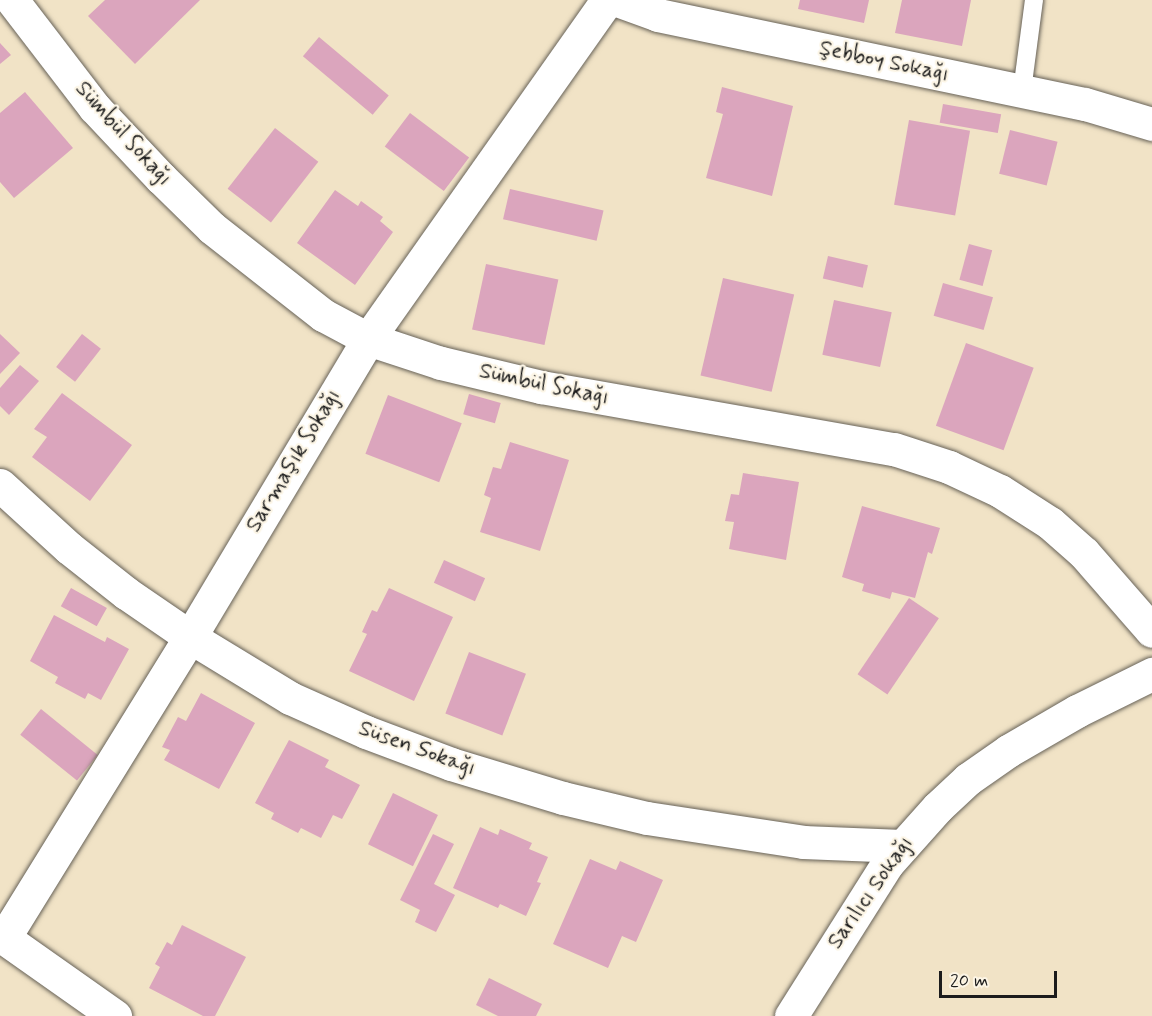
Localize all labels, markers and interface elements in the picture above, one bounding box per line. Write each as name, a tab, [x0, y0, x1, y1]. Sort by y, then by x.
street label: Şebboy Sokağı	[817, 35, 951, 89]
street label: Sümbül Sokağı	[68, 75, 178, 193]
street label: Sümbül Sokağı	[476, 358, 612, 412]
street label: Sarmaşık Sokağı	[240, 384, 348, 538]
street label: Süsen Sokağı	[355, 716, 479, 782]
street label: Sarılıcı Sokağı	[822, 832, 920, 954]
scale bar	[942, 959, 1060, 997]
text: 20 m	[950, 969, 988, 993]

